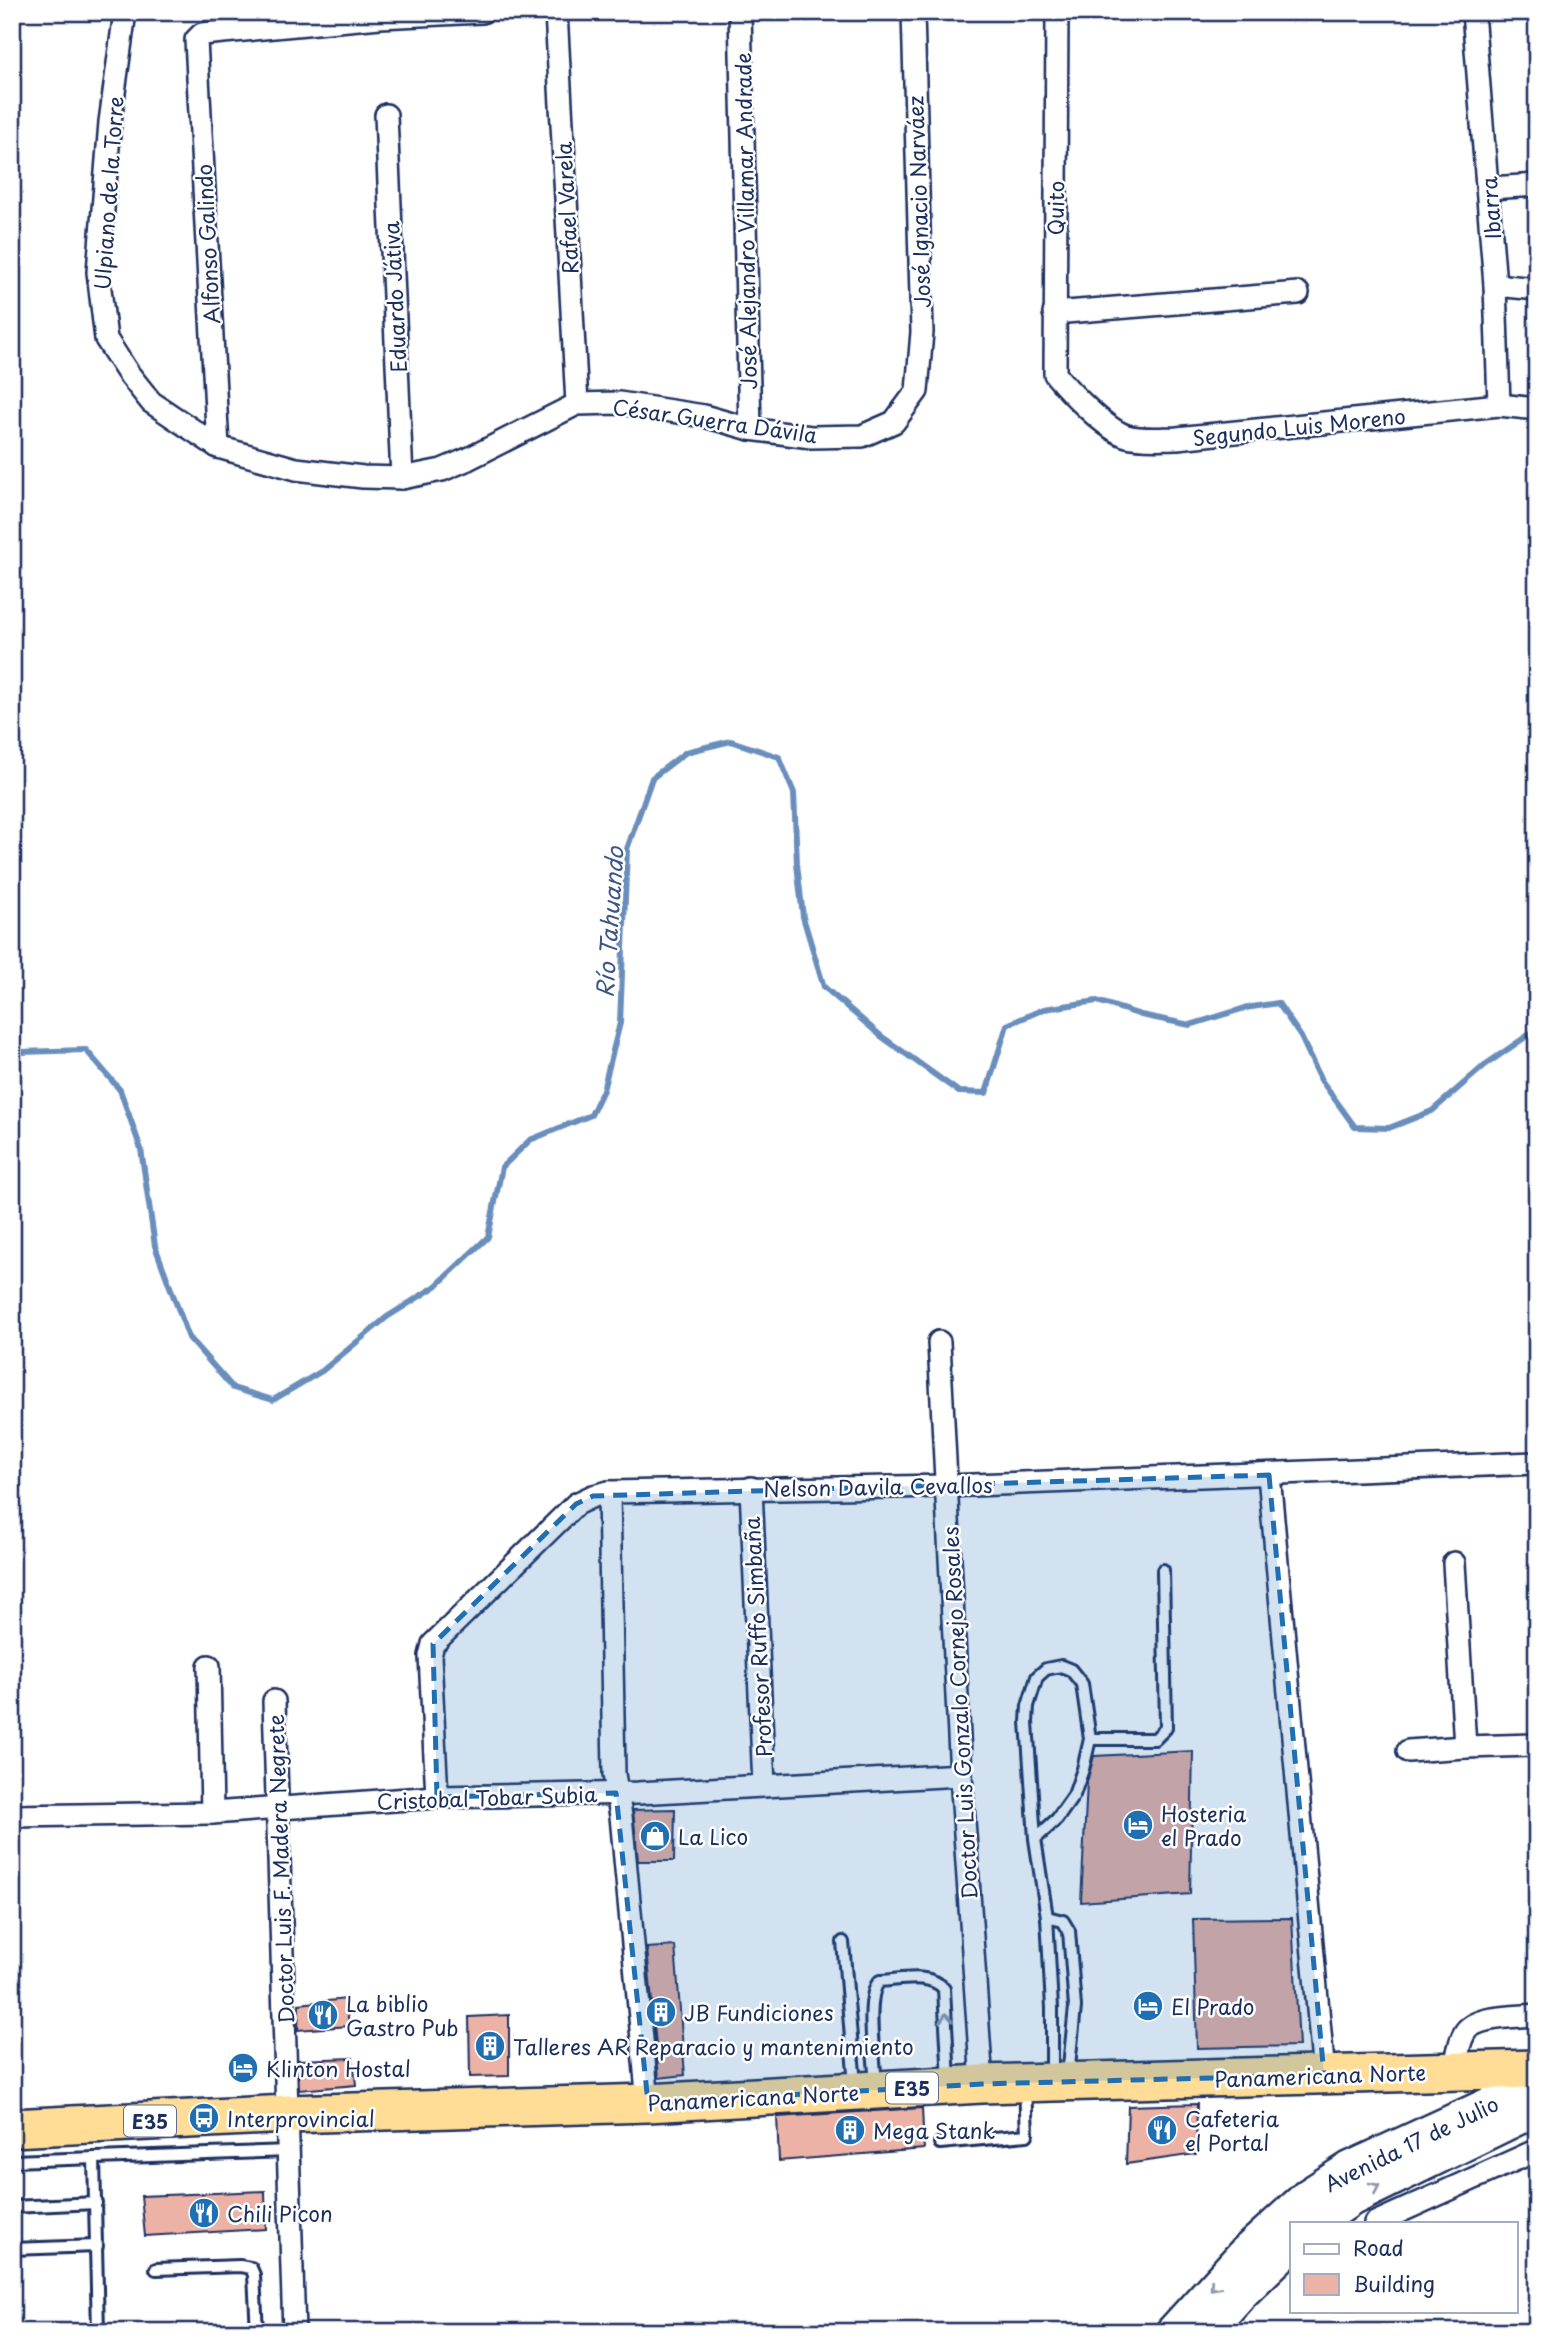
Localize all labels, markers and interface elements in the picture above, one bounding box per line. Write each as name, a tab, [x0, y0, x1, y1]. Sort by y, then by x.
street label: José Alejandro Villamar Andrade	[726, 52, 764, 390]
street label: Ulpiano de la Torre	[85, 95, 131, 291]
street label: José Ignacio Narváez	[898, 95, 938, 309]
street label: Rafael Varela	[547, 141, 585, 275]
street label: Alfonso Galindo	[187, 163, 227, 325]
street label: Ibarra	[1472, 175, 1508, 240]
street label: Quito	[1039, 180, 1071, 236]
street label: Eduardo Játiva	[374, 220, 414, 373]
street label: César Guerra Dávila	[611, 390, 820, 450]
street label: Segundo Luis Moreno	[1191, 399, 1407, 453]
water label: Río Tahuando	[586, 844, 632, 999]
street label: Nelson Davila Cevallos	[763, 1468, 993, 1504]
street label: Profesor Ruffo Simbaña	[735, 1515, 779, 1758]
street label: Doctor Luis Gonzalo Cornejo Rosales	[933, 1526, 985, 1900]
street label: Doctor Luis F. Madera Negrete	[259, 1714, 301, 2024]
street label: Cristobal Tobar Subia	[376, 1777, 599, 1817]
place label: Hosteria el Prado	[1161, 1797, 1247, 1853]
hotel icon: Hosteria el Prado	[1121, 1808, 1155, 1842]
shop icon: La Lico	[638, 1819, 672, 1853]
place label: La Lico	[678, 1820, 748, 1852]
place label: La biblio Gastro Pub	[346, 1987, 459, 2043]
hotel icon: El Prado	[1131, 1989, 1165, 2023]
place label: El Prado	[1171, 1990, 1255, 2022]
building icon: JB Fundiciones	[644, 1995, 678, 2029]
place label: JB Fundiciones	[684, 1996, 834, 2028]
restaurant icon: La biblio Gastro Pub	[306, 1998, 340, 2032]
one-way arrow	[939, 2012, 954, 2023]
building icon: Talleres AR Reparacio y mantenimiento	[473, 2029, 507, 2063]
place label: Talleres AR Reparacio y mantenimiento	[513, 2030, 914, 2062]
hotel icon: Klinton Hostal	[226, 2051, 260, 2085]
place label: Klinton Hostal	[266, 2052, 411, 2084]
street label: Panamericana Norte	[1213, 2055, 1427, 2095]
road number: E35	[886, 2072, 938, 2104]
street label: Panamericana Norte	[646, 2075, 860, 2119]
street label: Avenida 17 de Julio	[1319, 2087, 1503, 2199]
bus stop icon: Interprovincial	[187, 2101, 221, 2135]
place label: Interprovincial	[227, 2102, 375, 2134]
place label: Cafeteria el Portal	[1185, 2102, 1280, 2158]
road number: E35	[124, 2106, 176, 2136]
building icon: Mega Stank	[833, 2113, 867, 2147]
restaurant icon: Cafeteria el Portal	[1145, 2113, 1179, 2147]
place label: Mega Stank	[873, 2114, 995, 2146]
one-way arrow	[1368, 2182, 1380, 2196]
restaurant icon: Chili Picon	[187, 2196, 221, 2230]
place label: Chili Picon	[227, 2197, 333, 2229]
legend	[1290, 2222, 1518, 2312]
text: Road	[1353, 2231, 1404, 2263]
text: Building	[1353, 2267, 1435, 2299]
one-way arrow	[1210, 2278, 1222, 2291]

